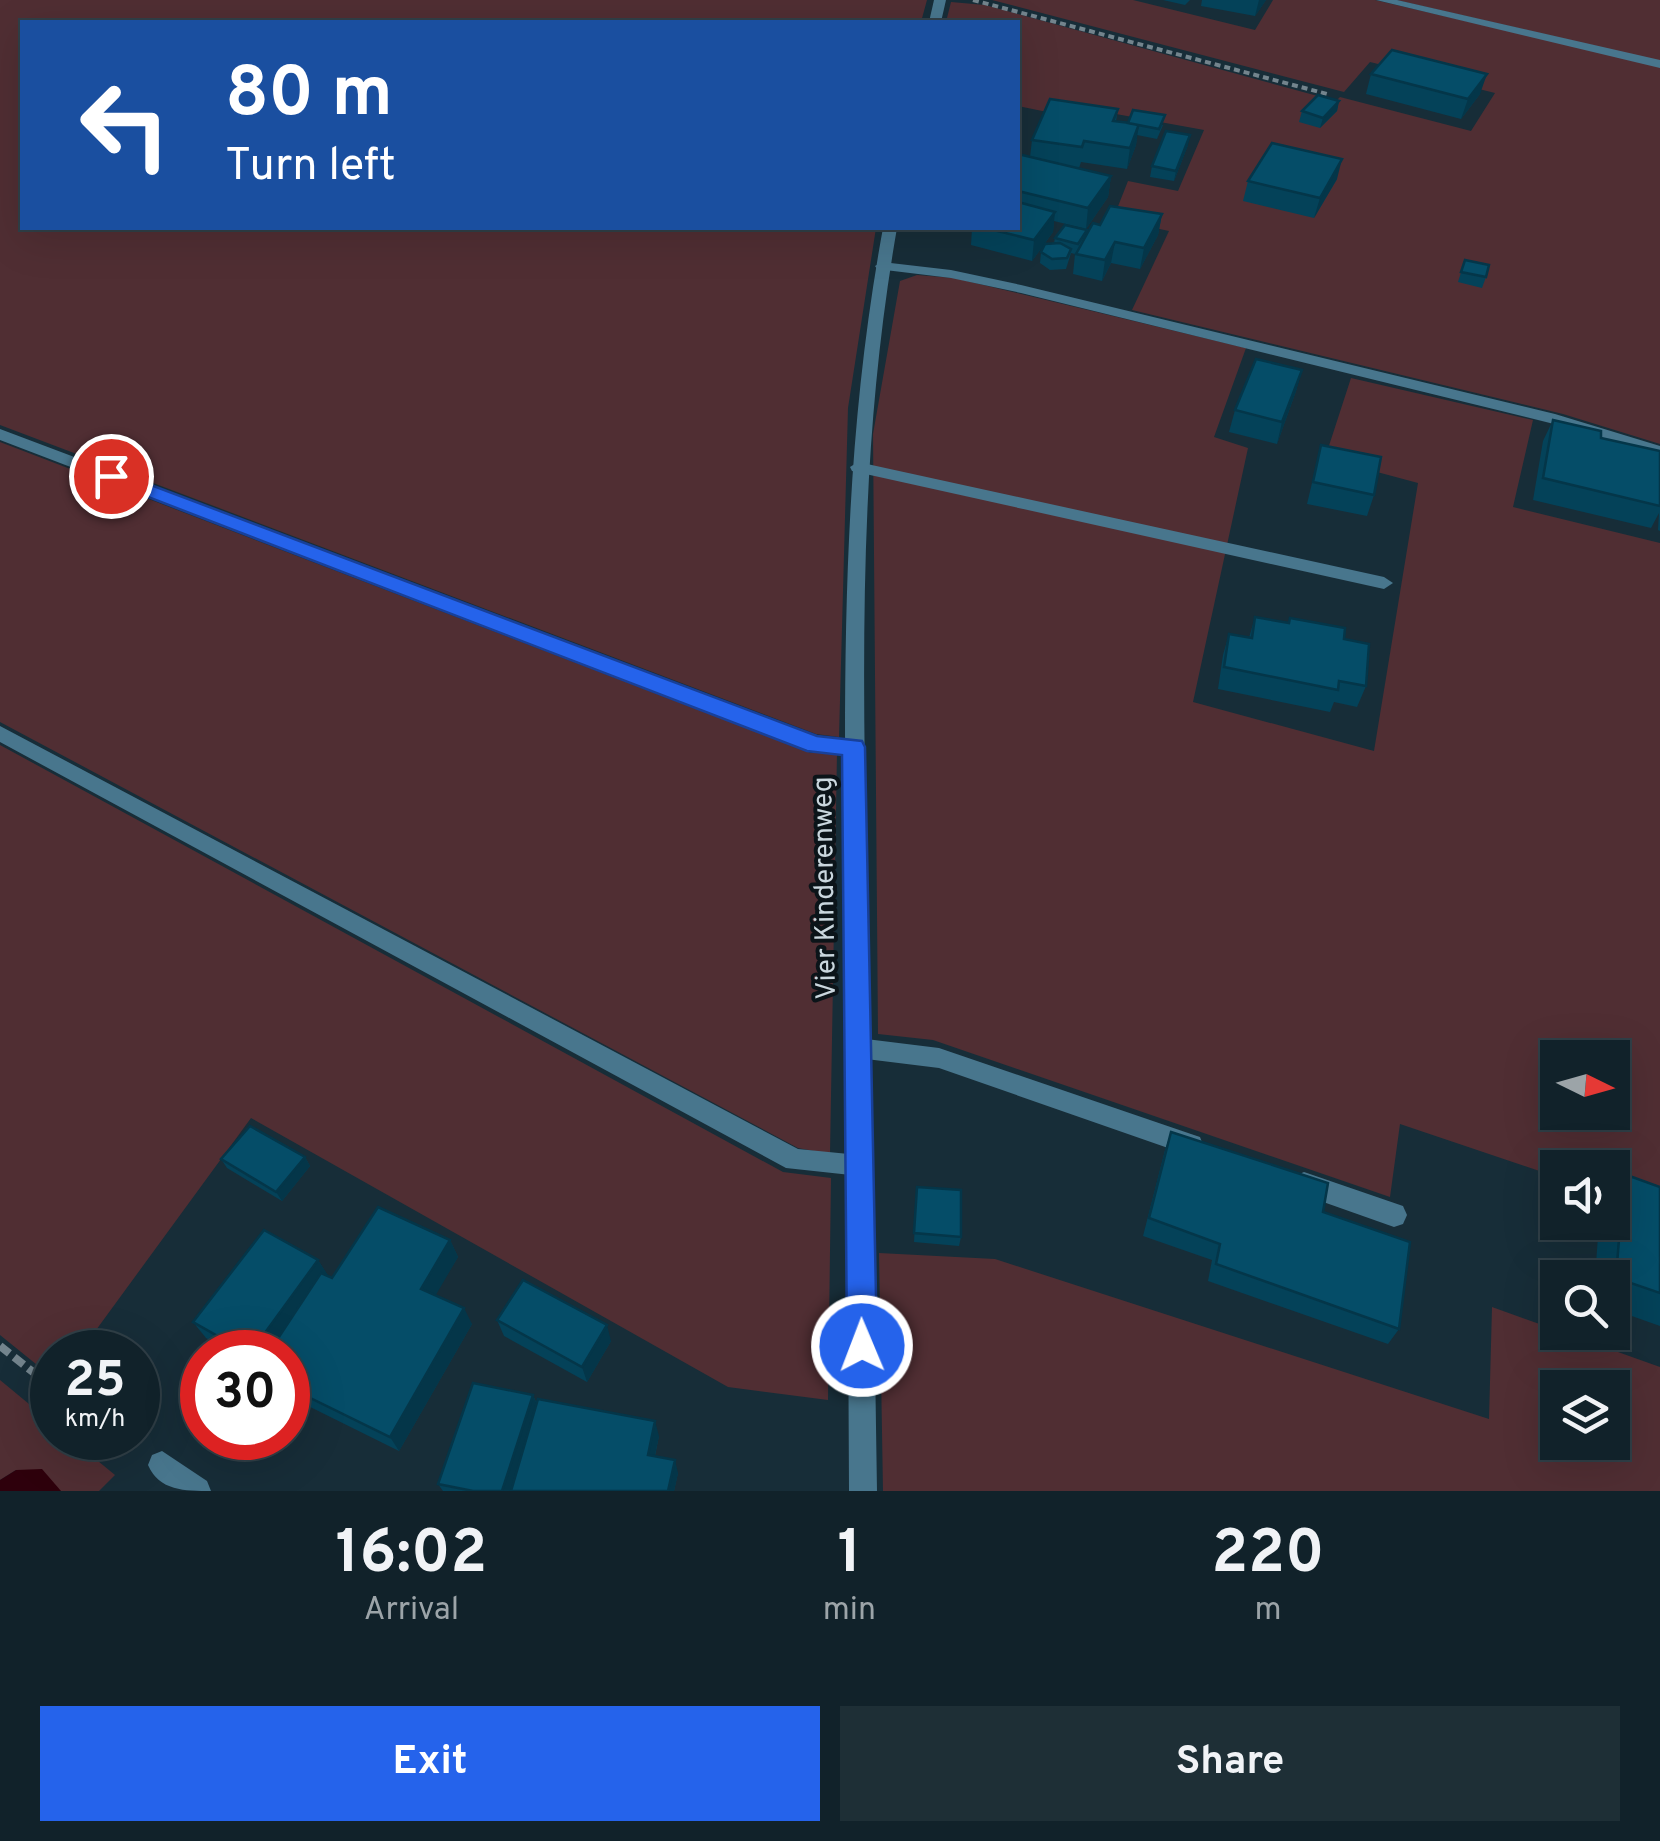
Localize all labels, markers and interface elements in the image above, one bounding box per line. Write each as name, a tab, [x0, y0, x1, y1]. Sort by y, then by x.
text: 80 m	[225, 52, 393, 141]
icon: left	[60, 60, 190, 190]
text: Turn left	[225, 139, 396, 196]
pin	[69, 434, 154, 519]
icon: arrive	[84, 449, 139, 504]
street label: Vier Kinderenweg	[806, 776, 846, 1000]
north arrow	[1540, 1040, 1630, 1130]
map controls	[1540, 1040, 1630, 1460]
button: sound	[1540, 1150, 1630, 1240]
button: search	[1540, 1260, 1630, 1350]
position arrow	[810, 1294, 914, 1398]
speed limit sign: 30	[180, 1330, 310, 1460]
text: 25	[64, 1351, 126, 1414]
button: layers	[1540, 1370, 1630, 1460]
text: km/h	[65, 1404, 125, 1436]
text: 16:02	[336, 1518, 487, 1594]
text: 1	[837, 1518, 861, 1594]
text: 220	[1212, 1518, 1324, 1594]
text: Arrival	[364, 1591, 459, 1631]
text: min	[823, 1591, 876, 1631]
text: m	[1254, 1591, 1282, 1631]
button: Exit	[40, 1706, 820, 1821]
button: Share	[840, 1706, 1620, 1821]

